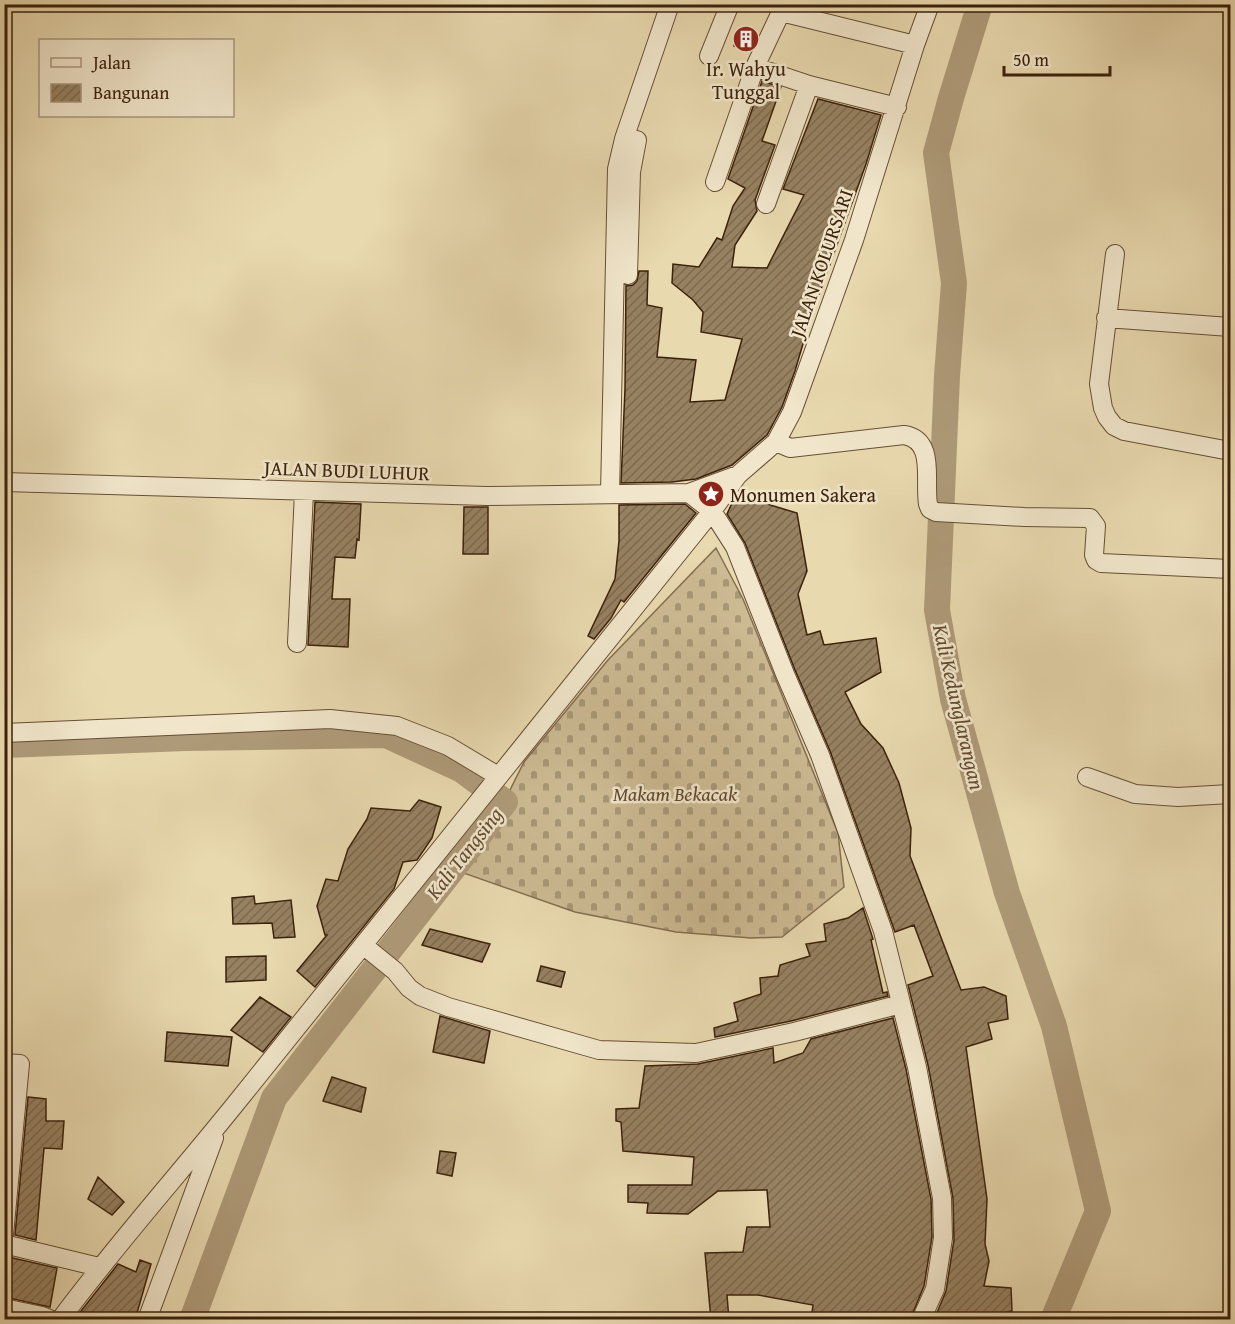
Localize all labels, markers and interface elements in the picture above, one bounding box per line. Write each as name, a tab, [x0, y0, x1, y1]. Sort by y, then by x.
building icon: Ir. Wahyu Tunggal	[731, 24, 761, 54]
legend	[39, 39, 234, 117]
scale bar	[1004, 39, 1110, 77]
text: 50 m	[1013, 46, 1049, 73]
text: Jalan	[91, 49, 131, 76]
place label: Ir. Wahyu Tunggal	[706, 54, 786, 106]
text: Bangunan	[93, 79, 169, 106]
street label: JALAN KOLURSARI	[781, 185, 860, 344]
street label: JALAN BUDI LUHUR	[261, 453, 431, 487]
place icon: Monumen Sakera	[696, 479, 726, 509]
place label: Monumen Sakera	[730, 480, 876, 509]
water label: Kali Kedunglarangan	[925, 620, 993, 793]
park label: Makam Bekacak	[613, 779, 738, 808]
water label: Kali Tangsing	[418, 800, 510, 906]

